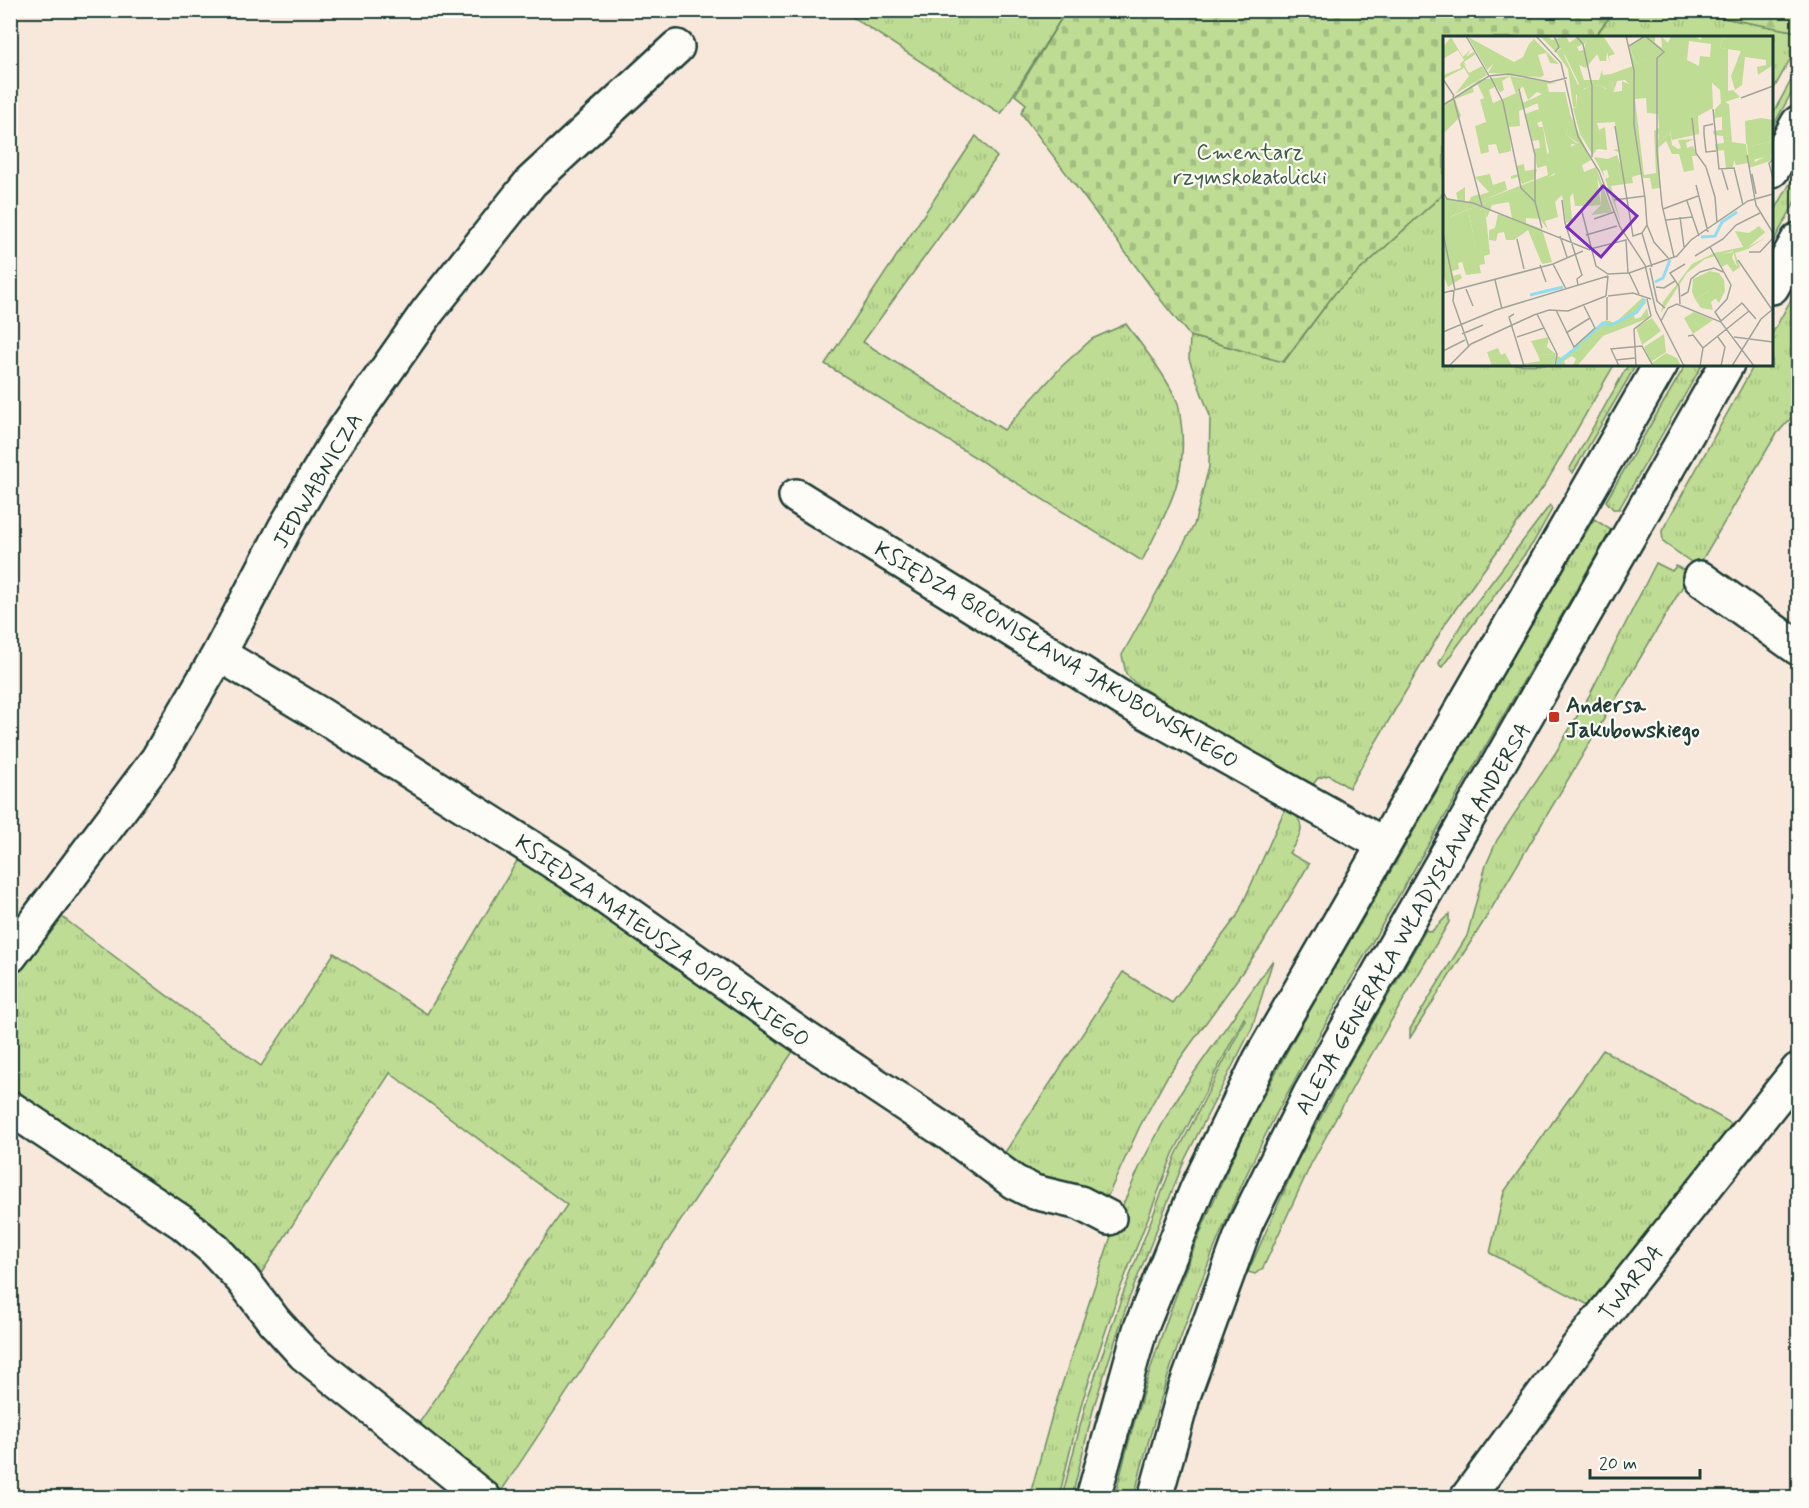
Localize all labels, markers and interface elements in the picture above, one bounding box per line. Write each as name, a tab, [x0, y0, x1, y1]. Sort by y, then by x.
inset map	[1443, 36, 1773, 366]
park label: Cmentarz rzymskokatolicki	[1173, 139, 1327, 192]
street label: JEDWABNICZA	[267, 408, 370, 554]
street label: KSIĘDZA BRONISŁAWA JAKUBOWSKIEGO	[869, 536, 1243, 776]
place label: Andersa Jakubowskiego	[1566, 692, 1700, 746]
marker: Andersa Jakubowskiego	[1547, 710, 1561, 724]
street label: ALEJA GENERAŁA WŁADYSŁAWA ANDERSA	[1290, 718, 1538, 1120]
street label: KSIĘDZA MATEUSZA OPOLSKIEGO	[509, 829, 815, 1054]
street label: TWARDA	[1593, 1240, 1670, 1327]
scale bar	[1590, 1442, 1700, 1480]
text: 20 m	[1599, 1452, 1637, 1476]

